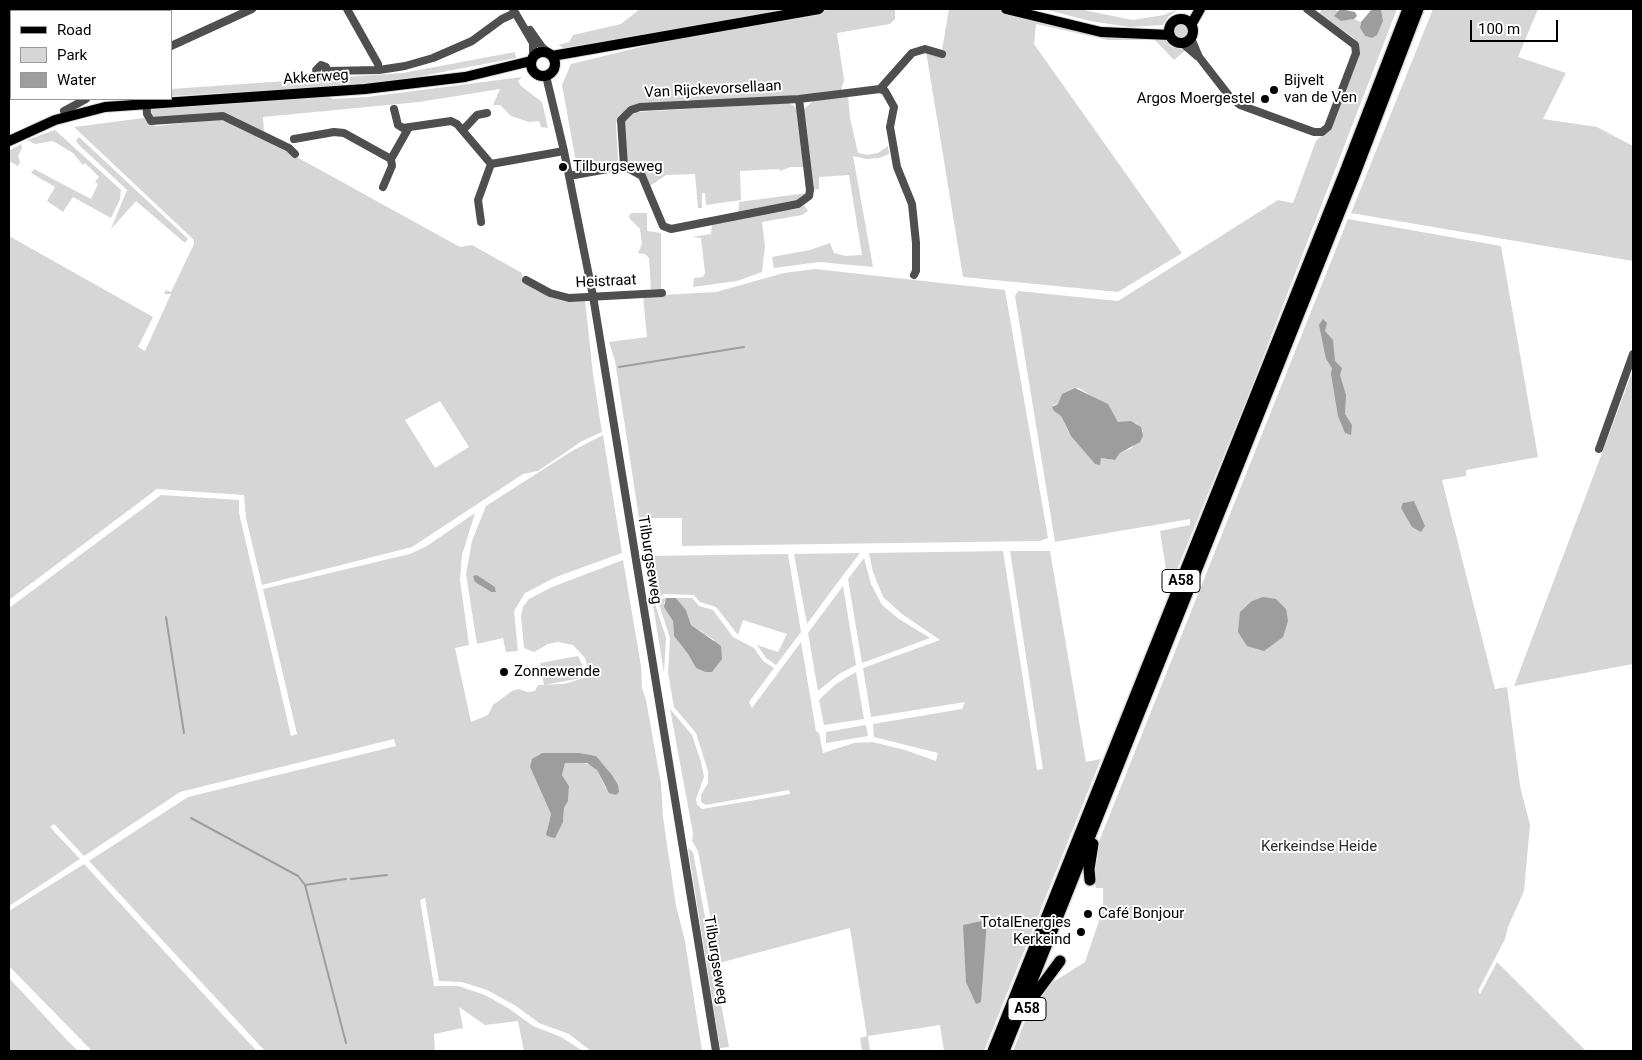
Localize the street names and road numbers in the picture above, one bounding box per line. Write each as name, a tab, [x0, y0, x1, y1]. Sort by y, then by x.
street label: Akkerweg	[283, 67, 349, 89]
street label: Van Rijckevorsellaan	[644, 77, 782, 103]
street label: Heistraat	[575, 271, 637, 293]
street label: Tilburgseweg	[633, 514, 665, 606]
road number: A58	[1162, 570, 1200, 592]
street label: Tilburgseweg	[699, 914, 731, 1006]
road number: A58	[1008, 998, 1046, 1021]

